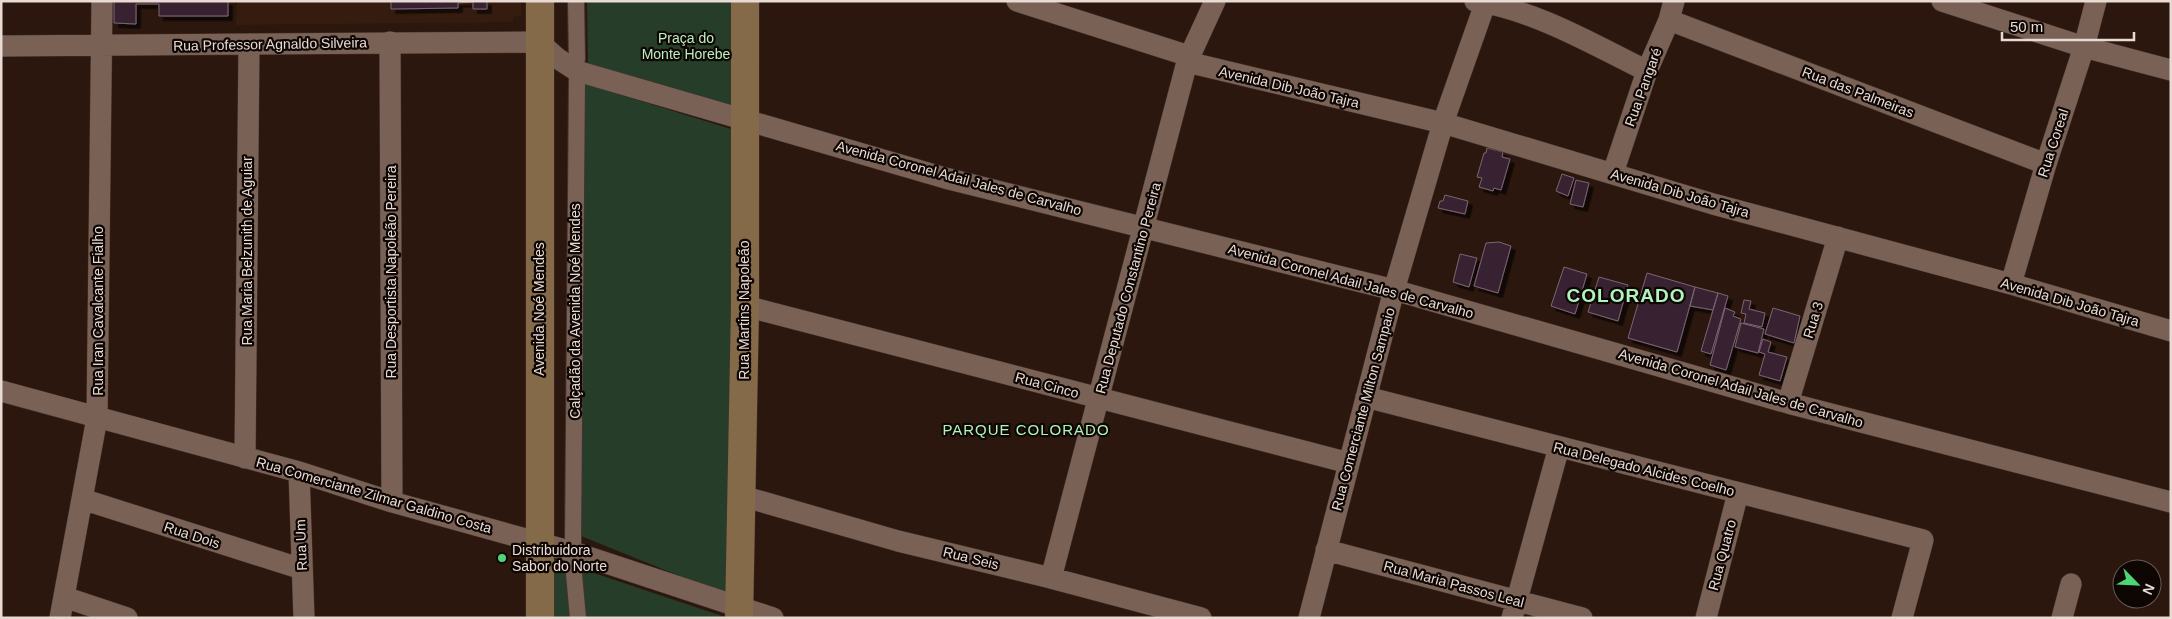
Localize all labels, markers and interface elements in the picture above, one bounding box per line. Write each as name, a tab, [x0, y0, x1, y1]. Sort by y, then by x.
scale bar	[2002, 10, 2134, 42]
text: 50 m	[2010, 18, 2043, 35]
park label: Praça do Monte Horebe	[642, 30, 731, 62]
street label: Rua Professor Agnaldo Silveira	[173, 34, 367, 54]
street label: Rua Pangaré	[1621, 45, 1665, 129]
street label: Avenida Dib João Tajra	[1217, 63, 1361, 111]
street label: Rua das Palmeiras	[1800, 63, 1916, 121]
street label: Rua Coreal	[2034, 107, 2072, 179]
street label: Avenida Coronel Adail Jales de Carvalho	[835, 137, 1084, 219]
street label: Rua Maria Belzunith de Aguiar	[239, 156, 255, 346]
street label: Rua Desportista Napoleão Pereira	[383, 165, 399, 379]
street label: Avenida Dib João Tajra	[1609, 166, 1751, 221]
street label: Rua Deputado Constantino Pereira	[1092, 180, 1164, 395]
street label: Calçadão da Avenida Noé Mendes	[567, 203, 583, 419]
street label: Rua Iran Cavalcante Fialho	[90, 226, 106, 396]
street label: Rua Martins Napoleão	[736, 240, 752, 380]
street label: Avenida Coronel Adail Jales de Carvalho	[1227, 240, 1476, 322]
street label: Avenida Noé Mendes	[531, 242, 547, 376]
street label: Avenida Dib João Tajra	[1999, 275, 2141, 330]
district label: COLORADO	[1567, 285, 1685, 306]
street label: Rua 3	[1800, 300, 1826, 340]
street label: Rua Comerciante Milton Sampaio	[1328, 306, 1398, 512]
street label: Avenida Coronel Adail Jales de Carvalho	[1617, 345, 1865, 431]
street label: Rua Cinco	[1013, 369, 1081, 401]
district label: PARQUE COLORADO	[942, 421, 1110, 438]
street label: Rua Delegado Alcides Coelho	[1552, 439, 1736, 499]
street label: Rua Comerciante Zilmar Galdino Costa	[254, 454, 494, 536]
street label: Rua Dois	[162, 518, 222, 552]
street label: Rua Quatro	[1705, 518, 1739, 592]
street label: Rua Um	[292, 519, 310, 571]
place label: Distribuidora Sabor do Norte	[512, 542, 607, 574]
street label: Rua Seis	[942, 543, 1000, 573]
marker: Distribuidora Sabor do Norte	[496, 552, 508, 564]
street label: Rua Maria Passos Leal	[1382, 558, 1526, 610]
north arrow	[2112, 559, 2162, 609]
text: N	[2140, 581, 2158, 597]

